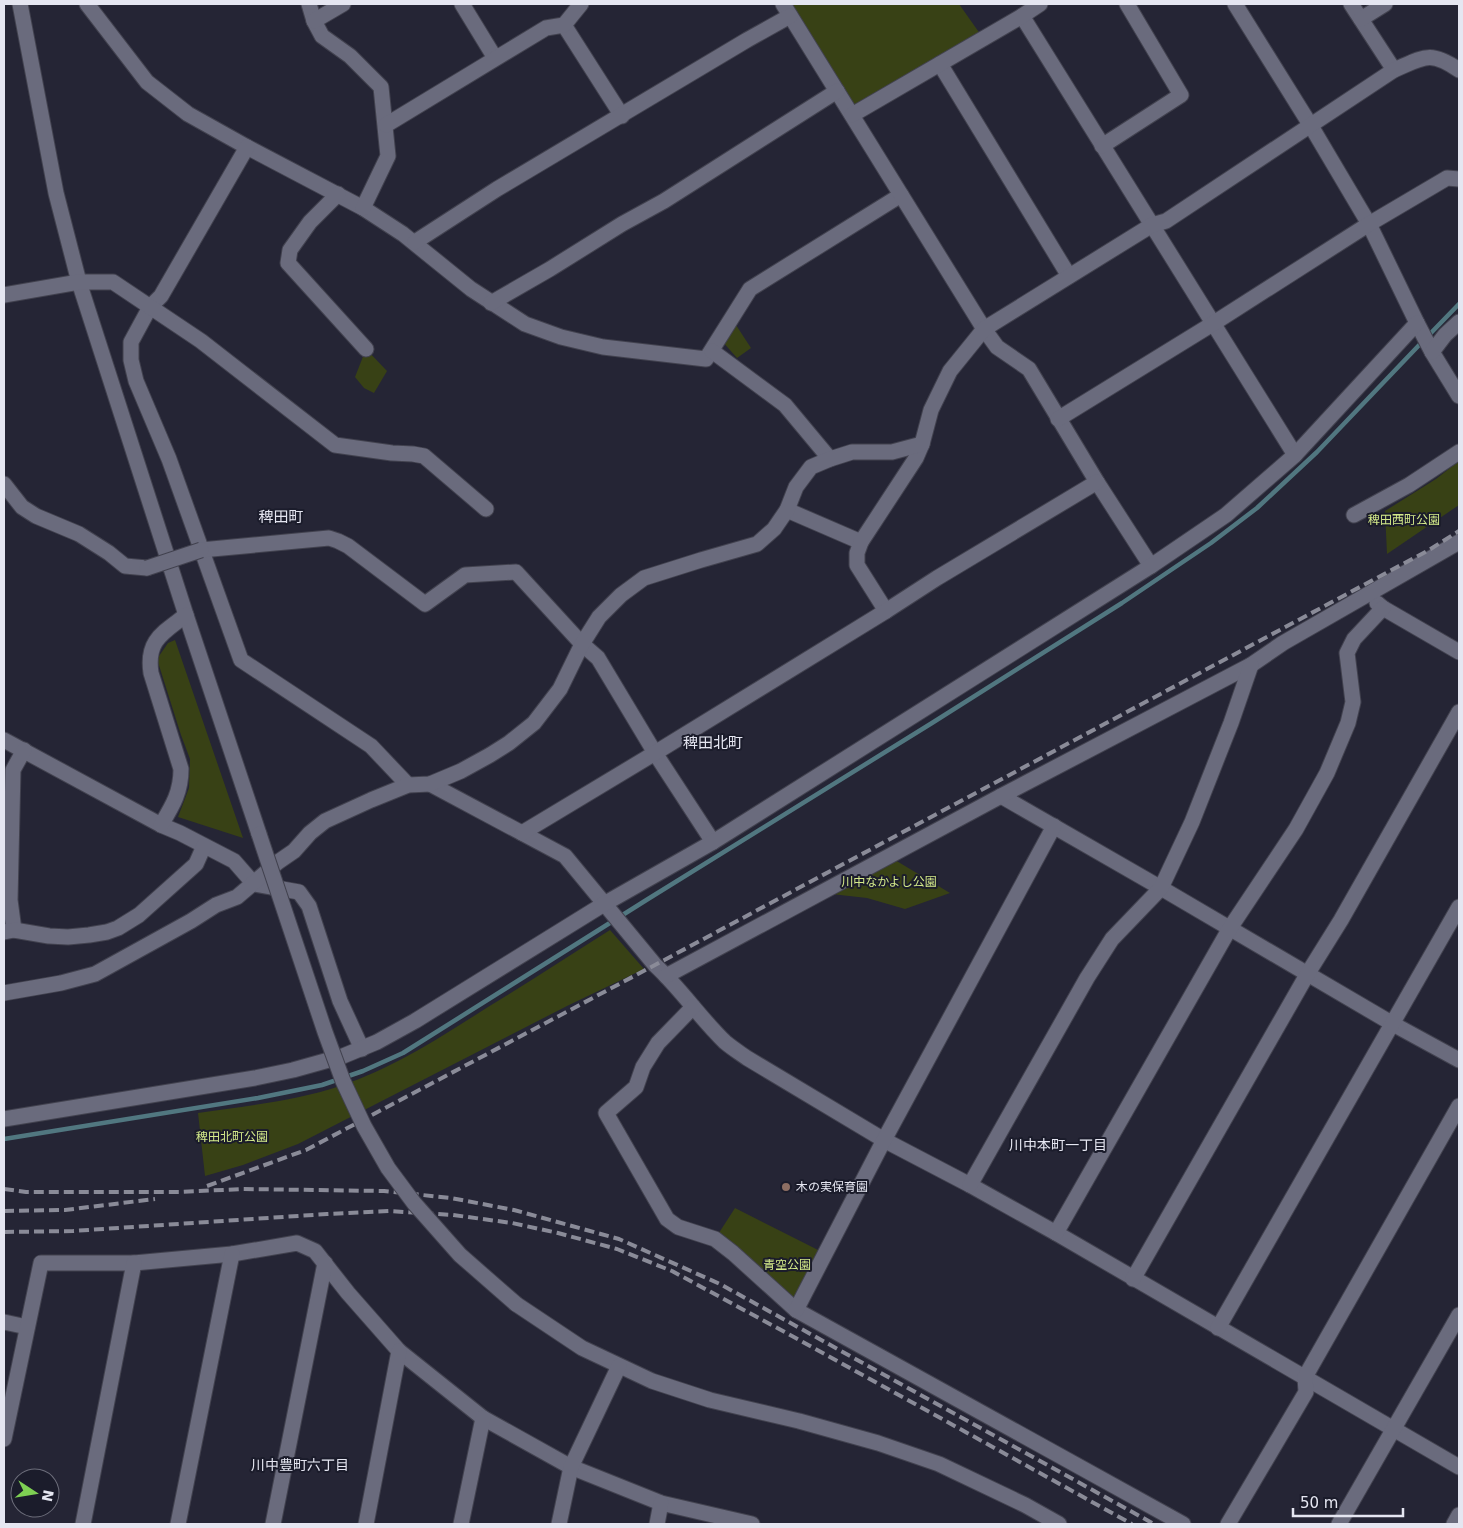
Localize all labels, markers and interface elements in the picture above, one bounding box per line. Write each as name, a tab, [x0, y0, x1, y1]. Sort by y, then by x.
district label: 稗田町	[258, 508, 304, 526]
park label: 稗田西町公園	[1368, 513, 1440, 527]
district label: 稗田北町	[683, 734, 743, 752]
park label: 川中なかよし公園	[841, 875, 937, 889]
park label: 稗田北町公園	[196, 1130, 268, 1144]
district label: 川中本町一丁目	[1009, 1137, 1107, 1153]
place label: 木の実保育園	[796, 1180, 868, 1194]
marker: 木の実保育園	[780, 1181, 792, 1193]
park label: 青空公園	[763, 1258, 811, 1272]
district label: 川中豊町六丁目	[251, 1457, 349, 1473]
north arrow	[10, 1468, 60, 1518]
scale bar	[1293, 1486, 1403, 1518]
text: N	[39, 1488, 57, 1503]
text: 50 m	[1300, 1494, 1338, 1512]

